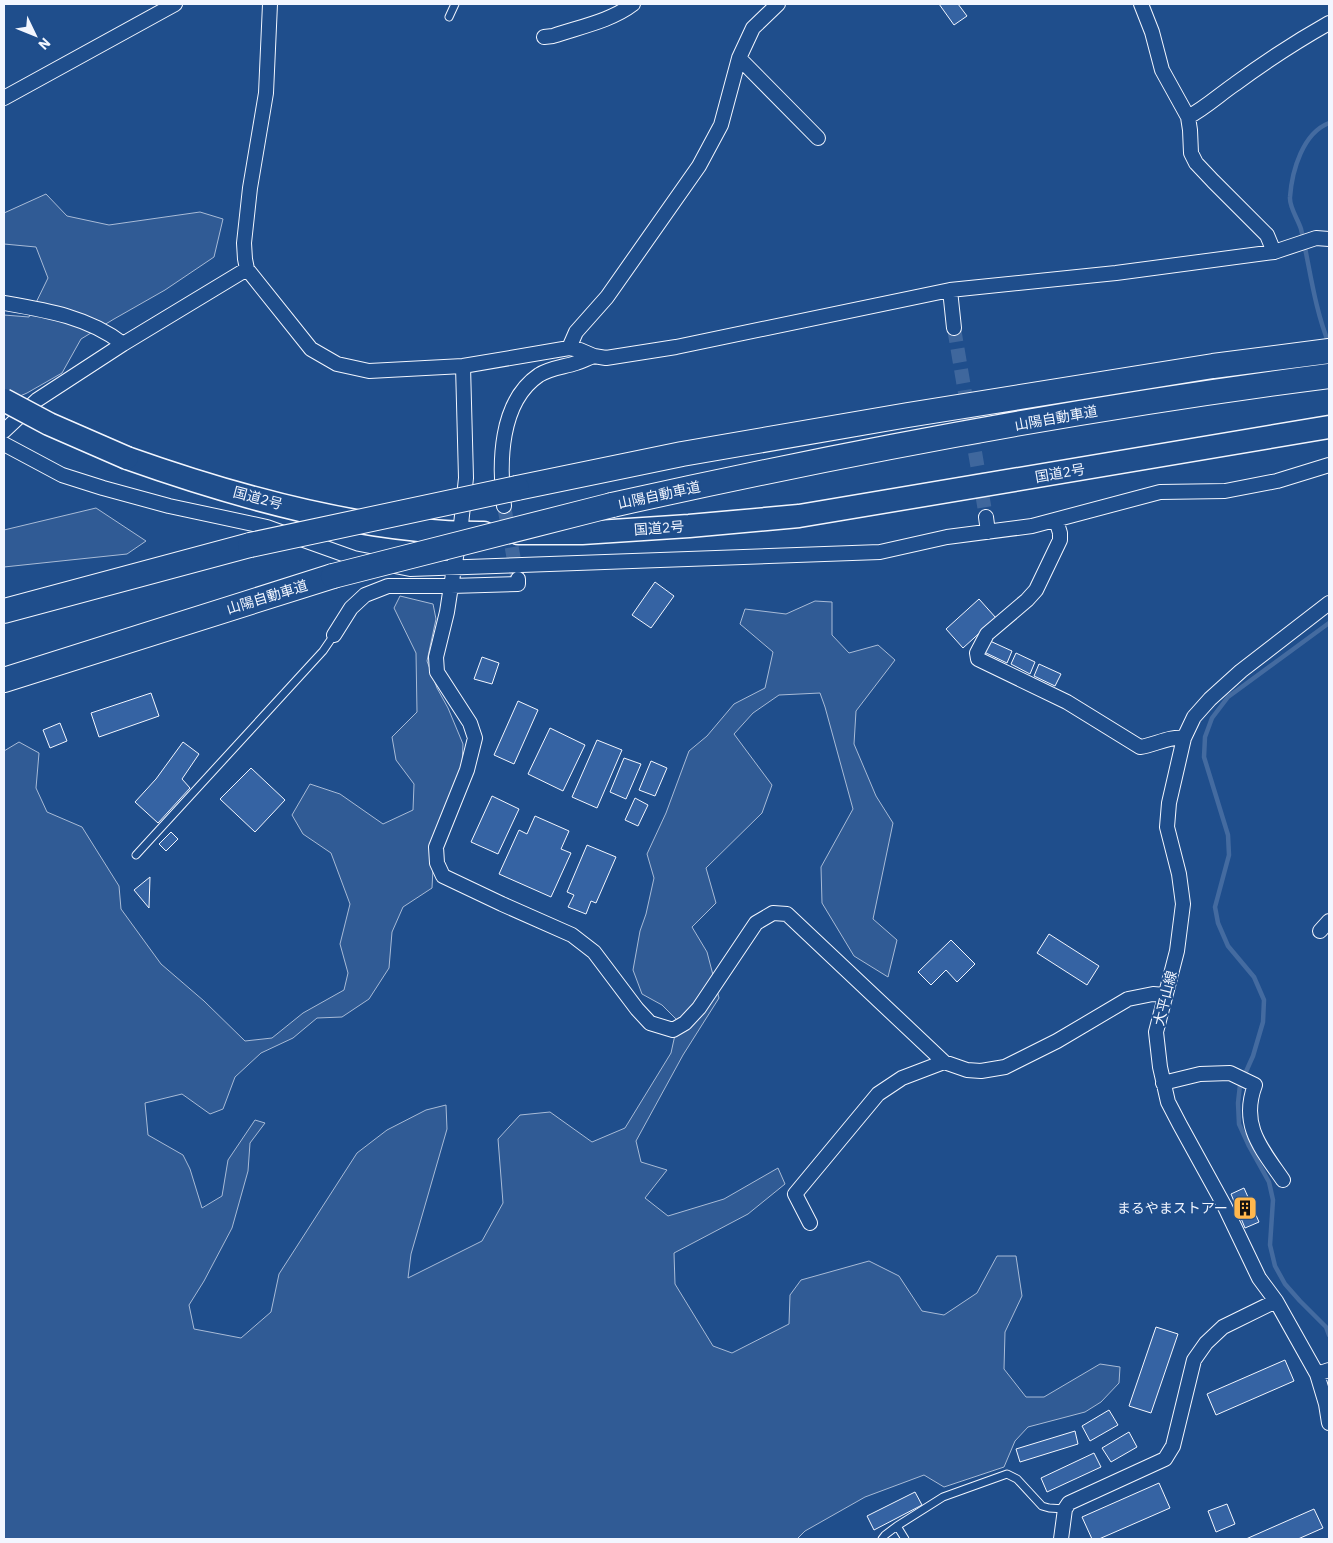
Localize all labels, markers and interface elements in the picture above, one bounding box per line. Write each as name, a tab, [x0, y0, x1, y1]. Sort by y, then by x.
north arrow	[10, 10, 60, 60]
text: N	[34, 34, 55, 54]
street label: 山陽自動車道	[1013, 402, 1099, 434]
street label: 国道2号	[1034, 460, 1086, 486]
street label: 山陽自動車道	[616, 477, 702, 513]
street label: 国道2号	[231, 483, 285, 513]
street label: 国道2号	[633, 517, 685, 539]
street label: 山陽自動車道	[224, 576, 310, 618]
street label: 大平山線	[1149, 969, 1181, 1027]
building icon: まるやまストアー	[1232, 1195, 1258, 1221]
place label: まるやまストアー	[1117, 1199, 1228, 1217]

